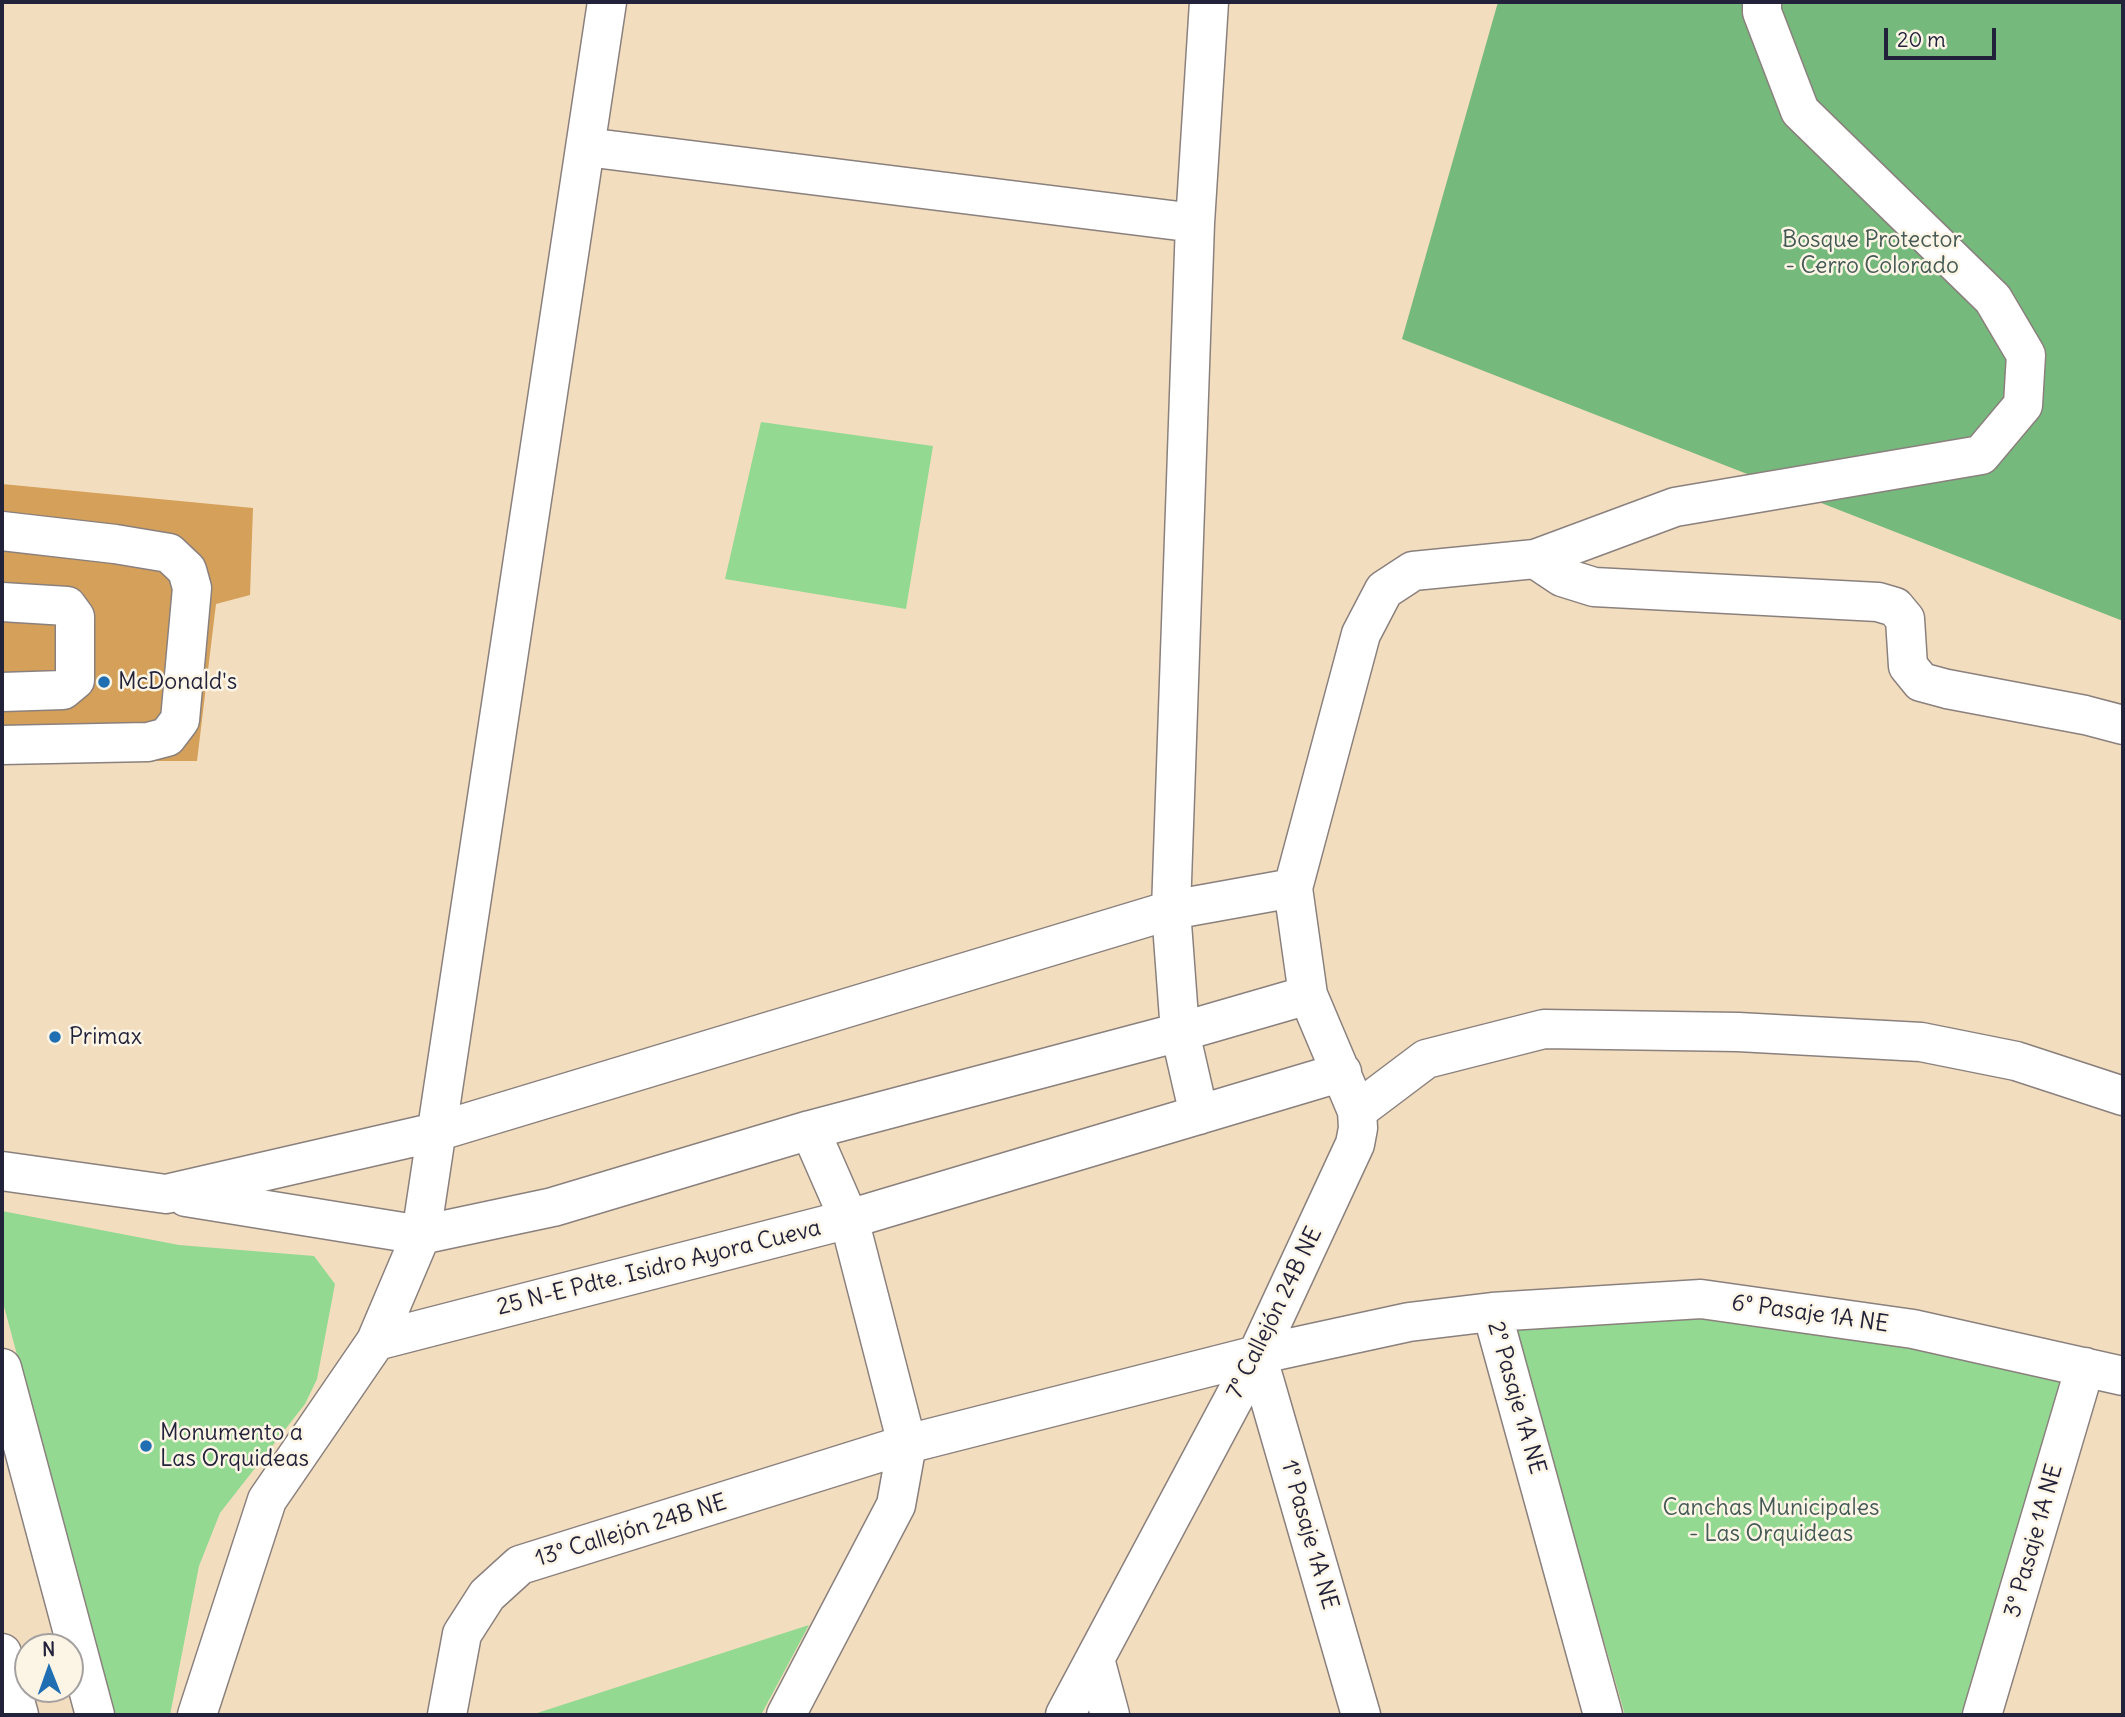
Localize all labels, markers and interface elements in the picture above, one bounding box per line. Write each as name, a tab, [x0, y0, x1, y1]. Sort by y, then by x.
scale bar	[1887, 14, 1999, 58]
text: 20 m	[1897, 26, 1946, 53]
park label: Bosque Protector - Cerro Colorado	[1782, 226, 1962, 280]
place label: McDonald's	[118, 668, 237, 696]
marker: McDonald's	[96, 674, 112, 690]
place label: Primax	[69, 1023, 142, 1051]
marker: Primax	[47, 1029, 63, 1045]
street label: 25 N-E Pdte. Isidro Ayora Cueva	[494, 1214, 824, 1322]
street label: 7° Callejón 24B NE	[1221, 1223, 1329, 1403]
street label: 6° Pasaje 1A NE	[1730, 1289, 1890, 1339]
street label: 2° Pasaje 1A NE	[1481, 1318, 1551, 1478]
place label: Monumento a Las Orquideas	[160, 1419, 309, 1473]
marker: Monumento a Las Orquideas	[138, 1438, 154, 1454]
street label: 1° Pasaje 1A NE	[1274, 1457, 1344, 1613]
street label: 3° Pasaje 1A NE	[1999, 1461, 2069, 1621]
street label: 13° Callejón 24B NE	[532, 1489, 730, 1573]
park label: Canchas Municipales - Las Orquideas	[1663, 1494, 1879, 1548]
north arrow	[14, 1633, 84, 1703]
text: N	[42, 1637, 55, 1661]

